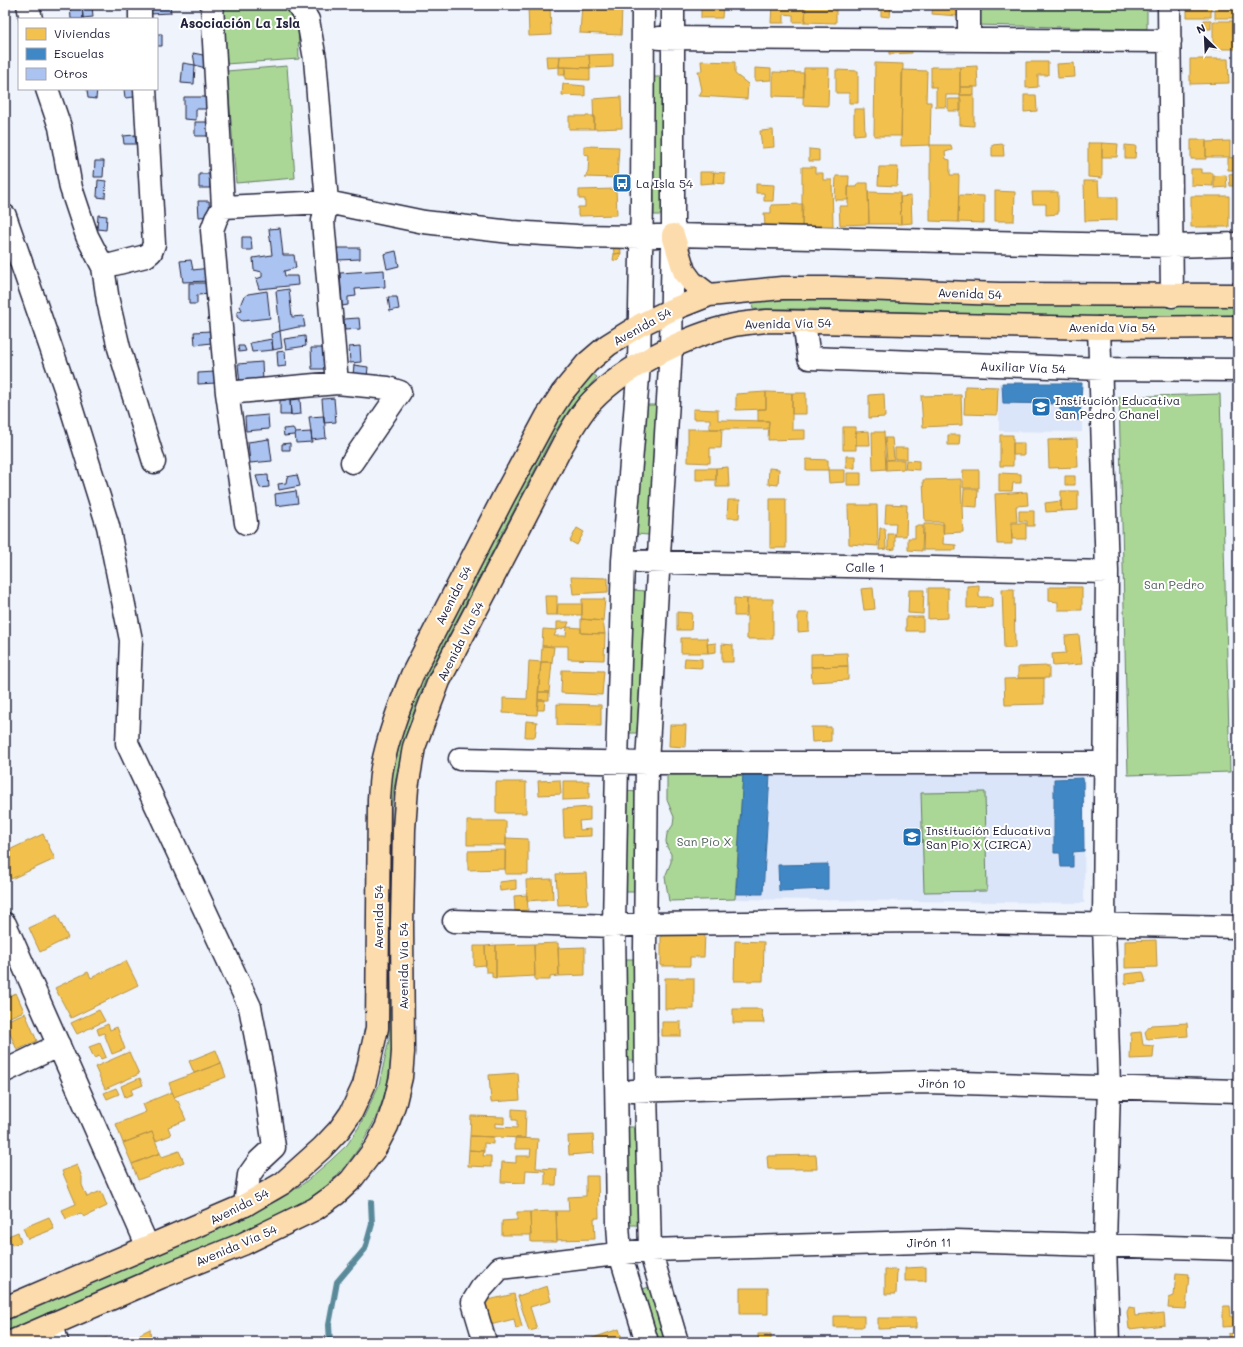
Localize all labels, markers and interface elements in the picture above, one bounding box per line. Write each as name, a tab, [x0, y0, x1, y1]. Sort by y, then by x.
district label: Asociación La Isla	[180, 14, 300, 31]
legend	[18, 18, 158, 90]
north arrow	[1185, 18, 1225, 58]
text: N	[1194, 20, 1208, 37]
text: Viviendas	[54, 25, 111, 41]
text: Escuelas	[54, 45, 104, 61]
text: Otros	[54, 65, 88, 81]
bus stop icon: La Isla 54	[611, 172, 633, 194]
place label: La Isla 54	[636, 175, 693, 191]
street label: Avenida 54	[938, 284, 1002, 302]
street label: Avenida 54	[610, 303, 674, 349]
street label: Avenida Vía 54	[744, 314, 832, 332]
street label: Avenida Vía 54	[1069, 319, 1155, 335]
street label: Auxiliar Vía 54	[980, 358, 1066, 376]
place label: Institución Educativa San Pedro Chanel	[1055, 392, 1180, 422]
school or university icon: Institución Educativa San Pedro Chanel	[1030, 396, 1052, 418]
street label: Calle 1	[846, 559, 884, 575]
street label: Avenida 54	[431, 563, 475, 627]
park label: San Pedro	[1144, 576, 1204, 592]
street label: Avenida Vía 54	[433, 599, 487, 683]
place label: Institución Educativa San Pio X (CIRCA)	[926, 822, 1051, 852]
school or university icon: Institución Educativa San Pio X (CIRCA)	[901, 826, 923, 848]
park label: San Pío X	[677, 833, 731, 849]
street label: Avenida 54	[370, 885, 386, 949]
street label: Avenida Vía 54	[395, 923, 411, 1009]
street label: Jirón 10	[919, 1075, 966, 1091]
street label: Avenida 54	[207, 1184, 271, 1228]
street label: Avenida Vía 54	[193, 1221, 279, 1269]
street label: Jirón 11	[907, 1234, 951, 1250]

